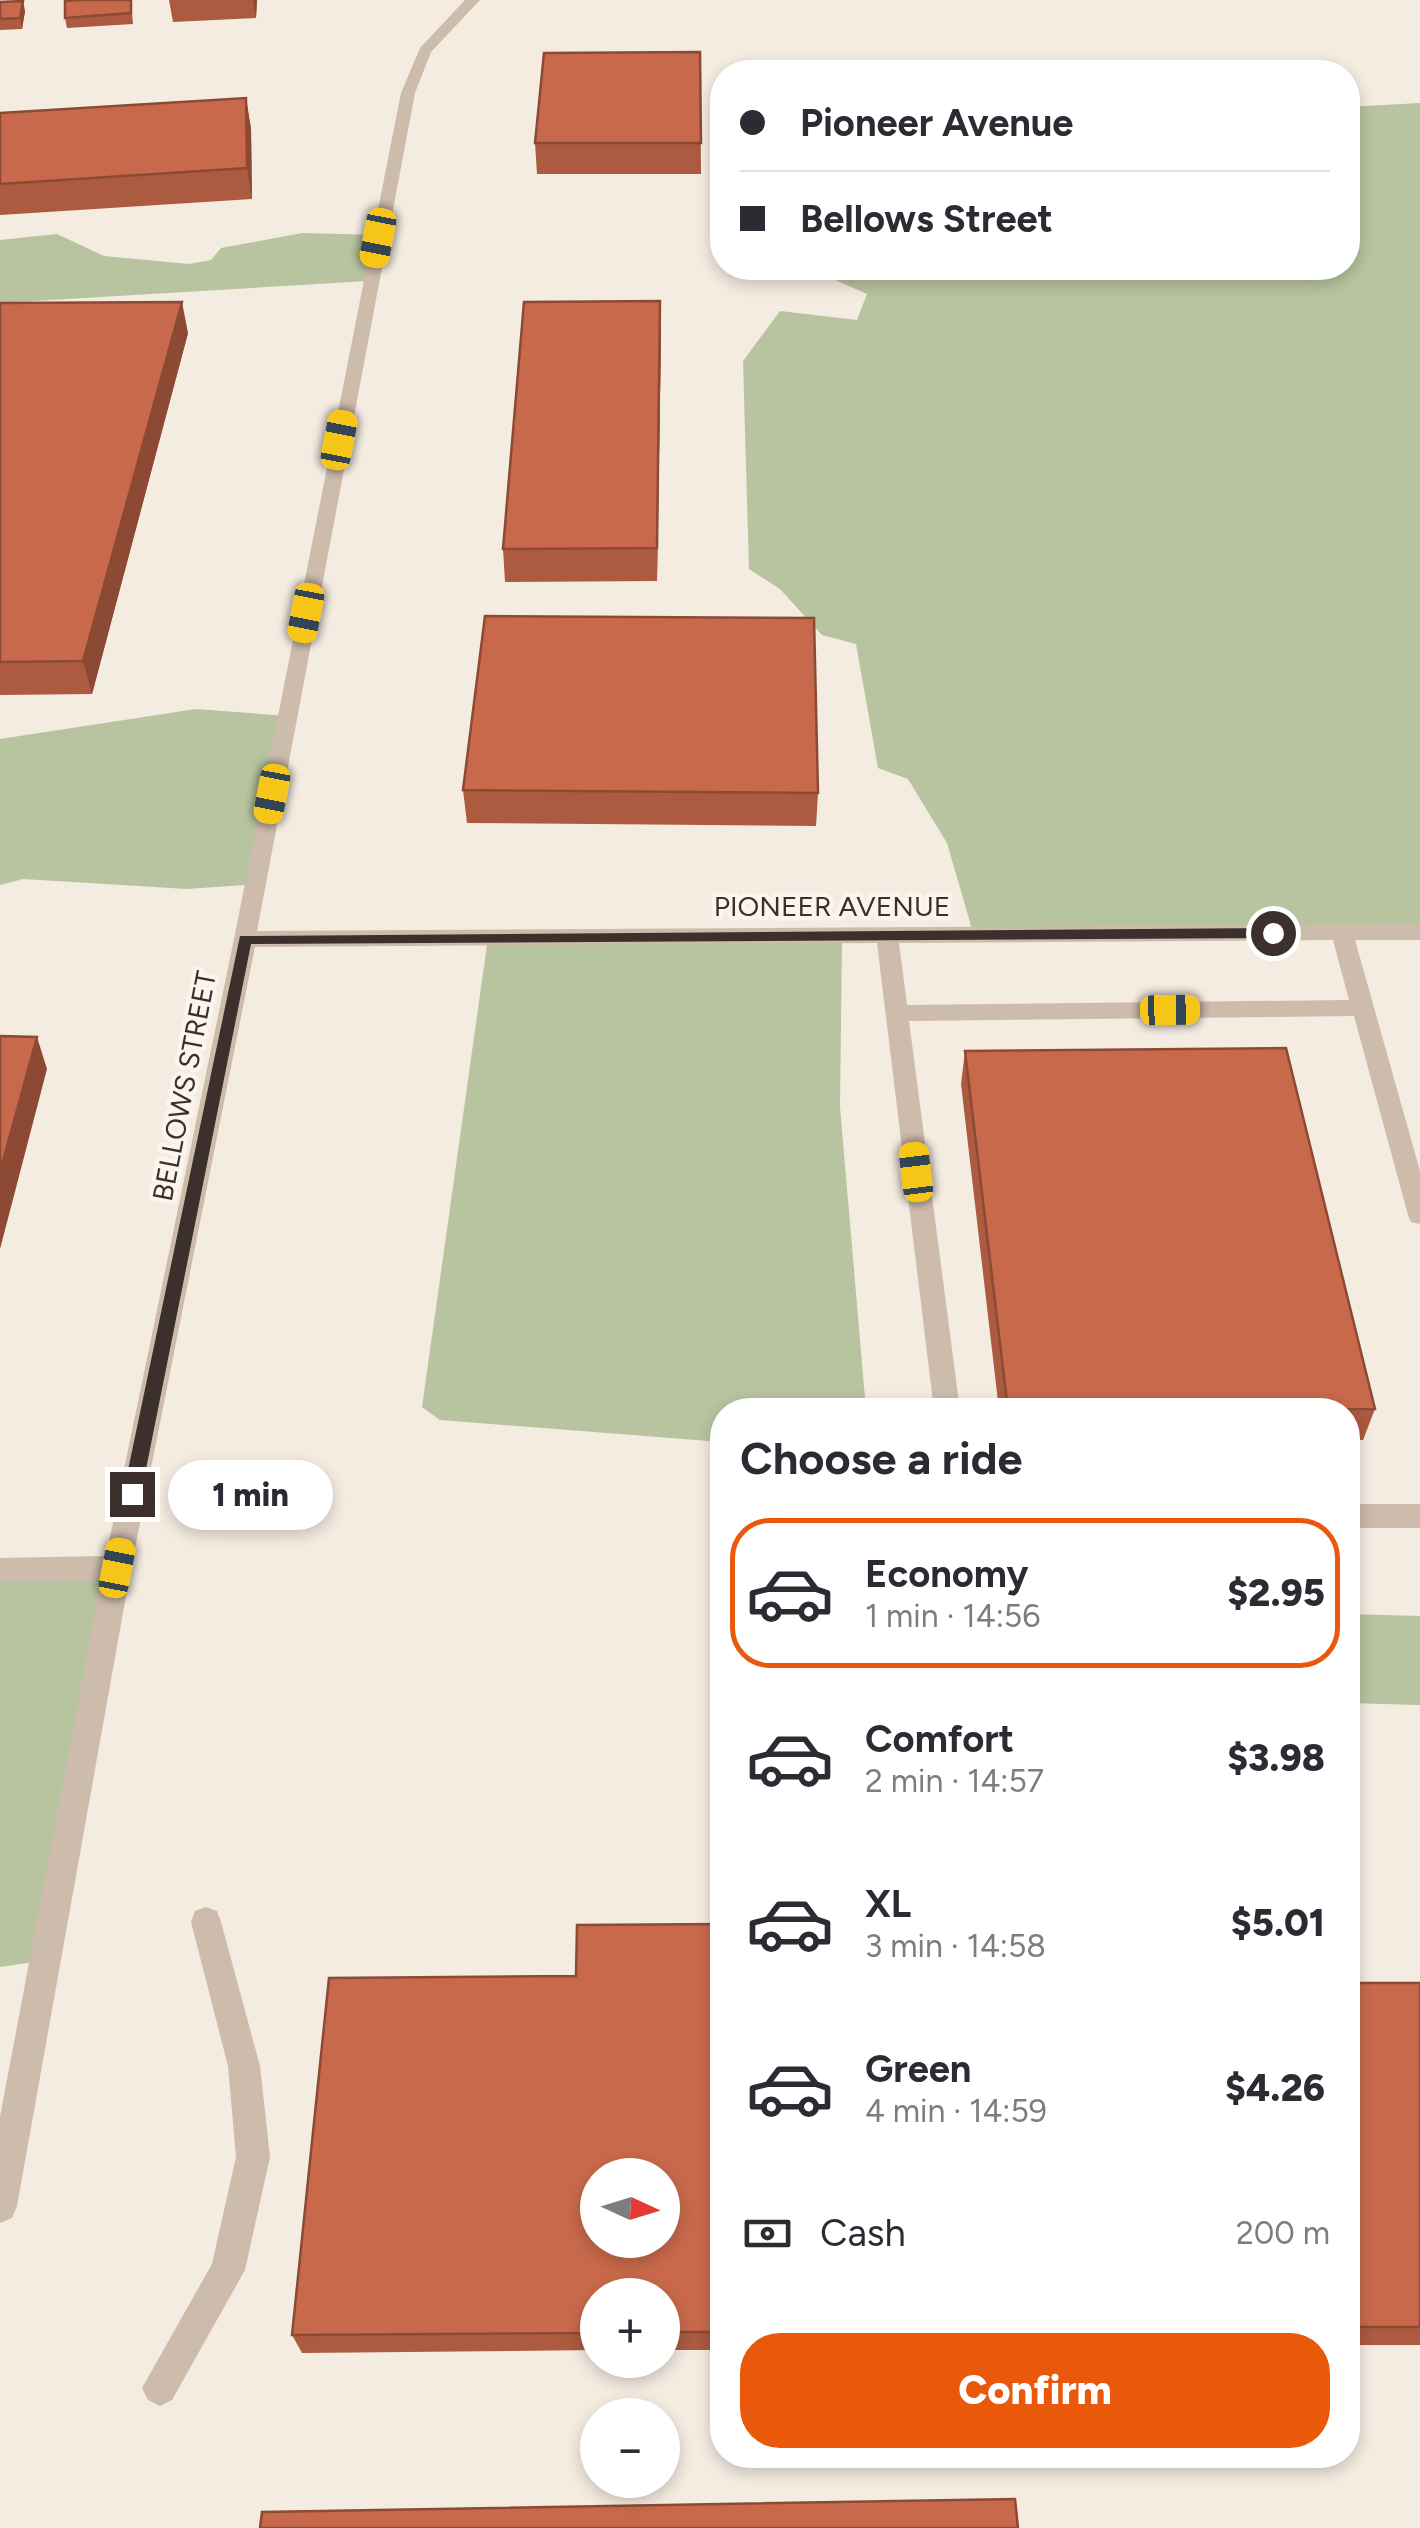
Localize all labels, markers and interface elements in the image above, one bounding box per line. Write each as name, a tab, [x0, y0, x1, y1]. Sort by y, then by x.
text: Pioneer Avenue	[800, 100, 1073, 146]
text: Bellows Street	[800, 196, 1053, 242]
car	[358, 206, 398, 270]
car	[319, 408, 359, 472]
car	[286, 581, 326, 645]
car	[252, 762, 292, 826]
street label: PIONEER AVENUE	[714, 889, 950, 923]
route start	[1251, 911, 1296, 956]
street label: BELLOWS STREET	[145, 968, 223, 1204]
car	[1140, 994, 1200, 1026]
car	[897, 1140, 935, 1204]
text: Choose a ride	[740, 1431, 1022, 1485]
callout: 1 min	[167, 1459, 332, 1529]
route end	[110, 1472, 155, 1517]
text: 1 min	[212, 1476, 289, 1514]
car	[97, 1536, 137, 1600]
icon: car	[745, 1548, 835, 1638]
text: Economy	[865, 1551, 1028, 1597]
text: $2.95	[1227, 1570, 1325, 1616]
text: 1 min · 14:56	[865, 1597, 1040, 1635]
icon: car	[745, 1713, 835, 1803]
text: Comfort	[865, 1716, 1014, 1762]
text: $3.98	[1227, 1735, 1325, 1781]
text: 2 min · 14:57	[865, 1762, 1044, 1800]
icon: car	[745, 1878, 835, 1968]
text: XL	[865, 1881, 911, 1927]
text: $5.01	[1231, 1900, 1325, 1946]
text: 3 min · 14:58	[865, 1927, 1046, 1965]
icon: car	[745, 2043, 835, 2133]
text: Green	[865, 2046, 971, 2092]
text: $4.26	[1225, 2065, 1325, 2111]
text: 4 min · 14:59	[865, 2092, 1047, 2130]
north arrow	[580, 2158, 680, 2258]
map controls	[580, 2158, 680, 2498]
icon: cash	[740, 2206, 795, 2261]
text: Cash	[820, 2210, 906, 2256]
text: 200 m	[1236, 2214, 1330, 2252]
button: +	[580, 2278, 680, 2378]
button: Confirm	[740, 2333, 1330, 2448]
button: −	[580, 2398, 680, 2498]

